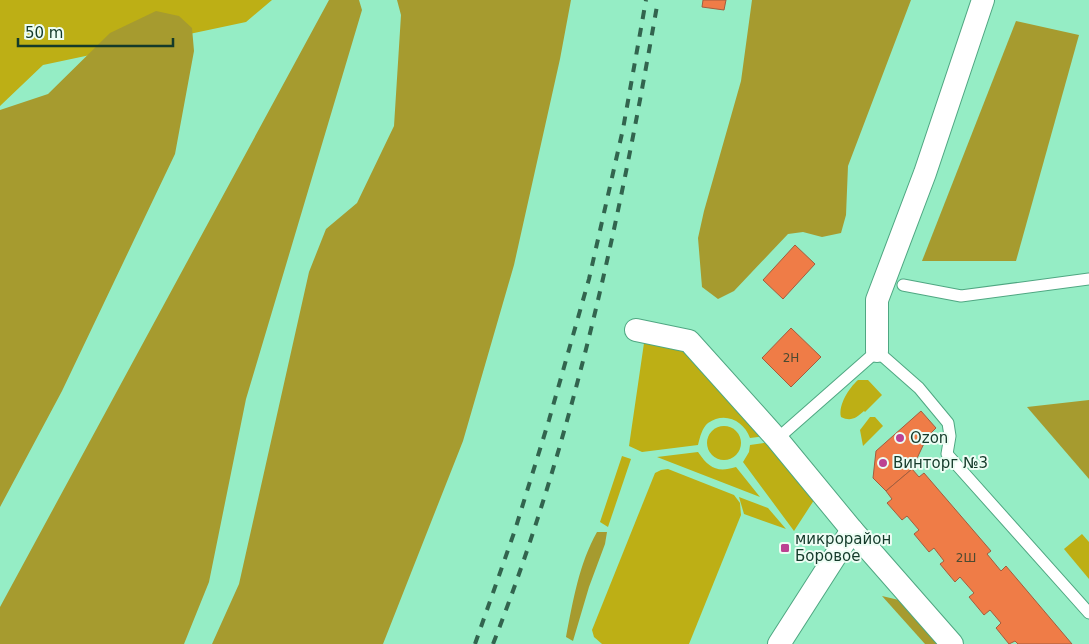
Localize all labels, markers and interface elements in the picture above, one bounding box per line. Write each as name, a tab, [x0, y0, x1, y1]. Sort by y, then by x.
scale bar	[18, 15, 172, 47]
text: 50 m	[25, 24, 63, 42]
house number: 2Н	[783, 351, 799, 365]
place label: Ozon	[910, 429, 948, 447]
marker: Ozon	[894, 432, 906, 444]
place label: Винторг №3	[893, 454, 988, 472]
marker: Винторг №3	[877, 457, 889, 469]
place label: микрорайон Боровое	[795, 530, 891, 565]
marker: микрорайон Боровое	[779, 542, 791, 554]
house number: 2Ш	[956, 551, 976, 565]

